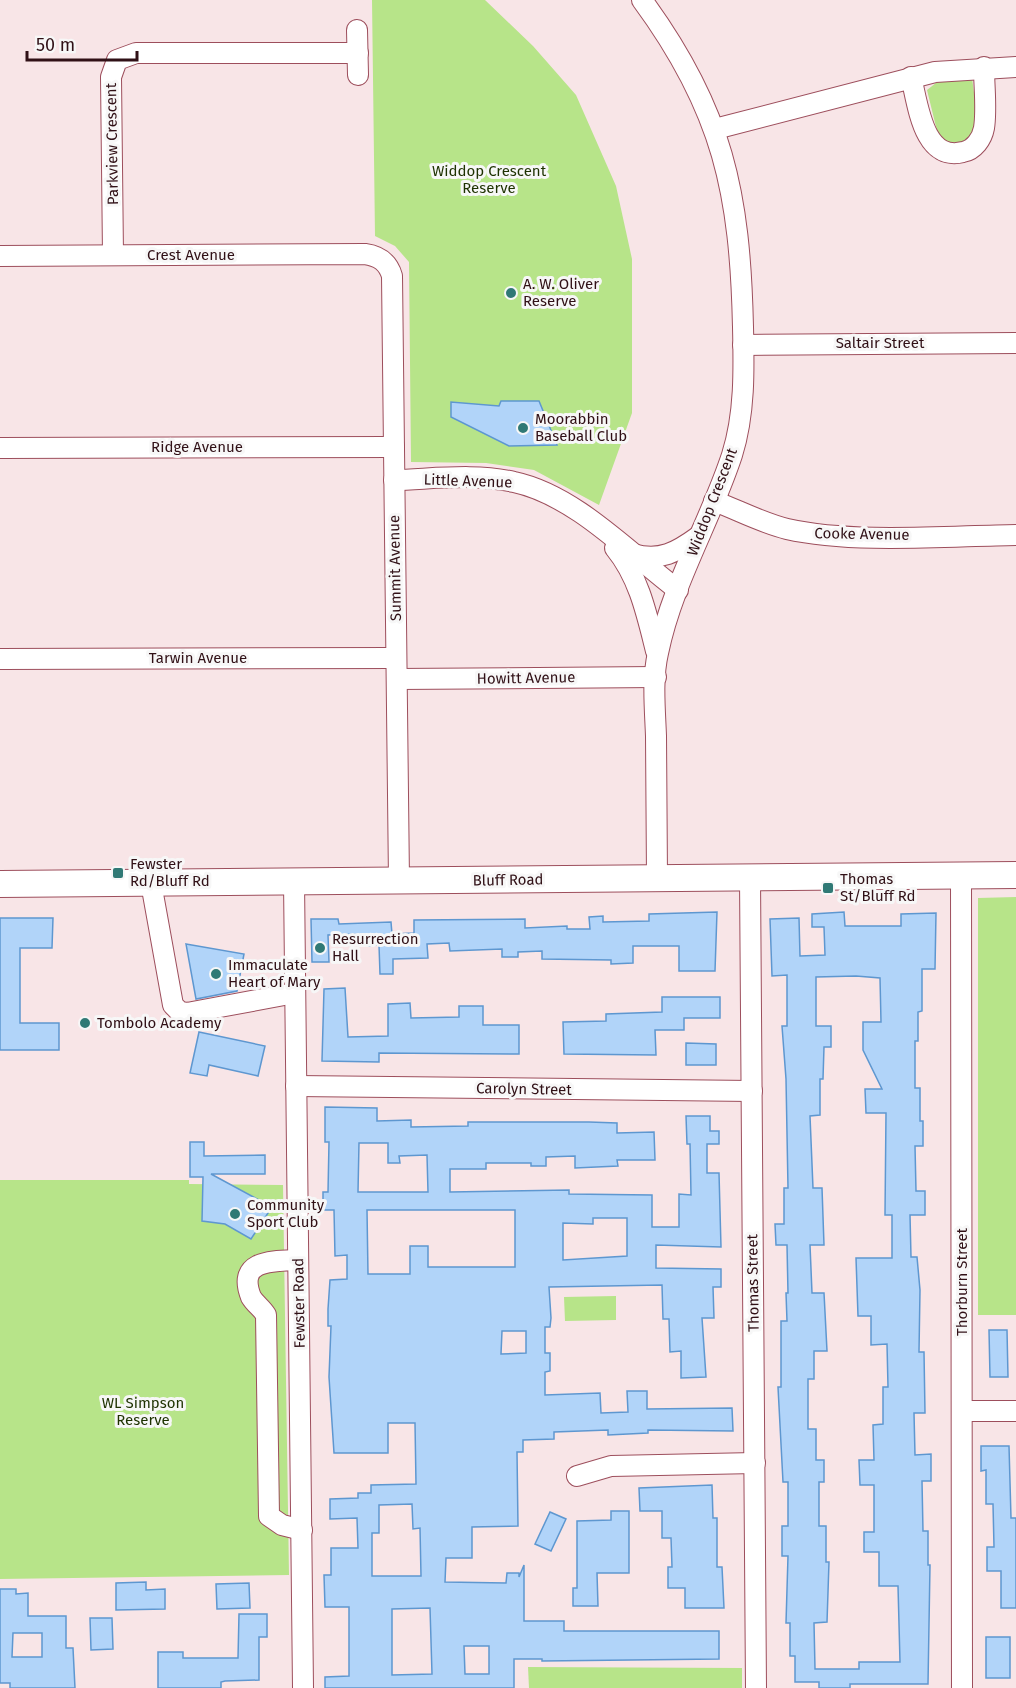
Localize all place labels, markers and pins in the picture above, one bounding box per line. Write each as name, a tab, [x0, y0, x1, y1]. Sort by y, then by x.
place label: A. W. Oliver Reserve	[523, 275, 599, 310]
marker: A. W. Oliver Reserve	[504, 286, 518, 300]
place label: Moorabbin Baseball Club	[535, 410, 627, 445]
marker: Moorabbin Baseball Club	[516, 421, 530, 435]
place label: Fewster Rd/Bluff Rd	[130, 855, 210, 890]
marker: Fewster Rd/Bluff Rd	[111, 866, 125, 880]
place label: Thomas St/Bluff Rd	[840, 870, 915, 905]
marker: Thomas St/Bluff Rd	[821, 881, 835, 895]
place label: Resurrection Hall	[332, 930, 418, 965]
marker: Resurrection Hall	[313, 941, 327, 955]
place label: Immaculate Heart of Mary	[228, 956, 321, 991]
marker: Immaculate Heart of Mary	[209, 967, 223, 981]
place label: Tombolo Academy	[97, 1014, 222, 1032]
marker: Tombolo Academy	[78, 1016, 92, 1030]
place label: Community Sport Club	[247, 1196, 325, 1231]
marker: Community Sport Club	[228, 1207, 242, 1221]

